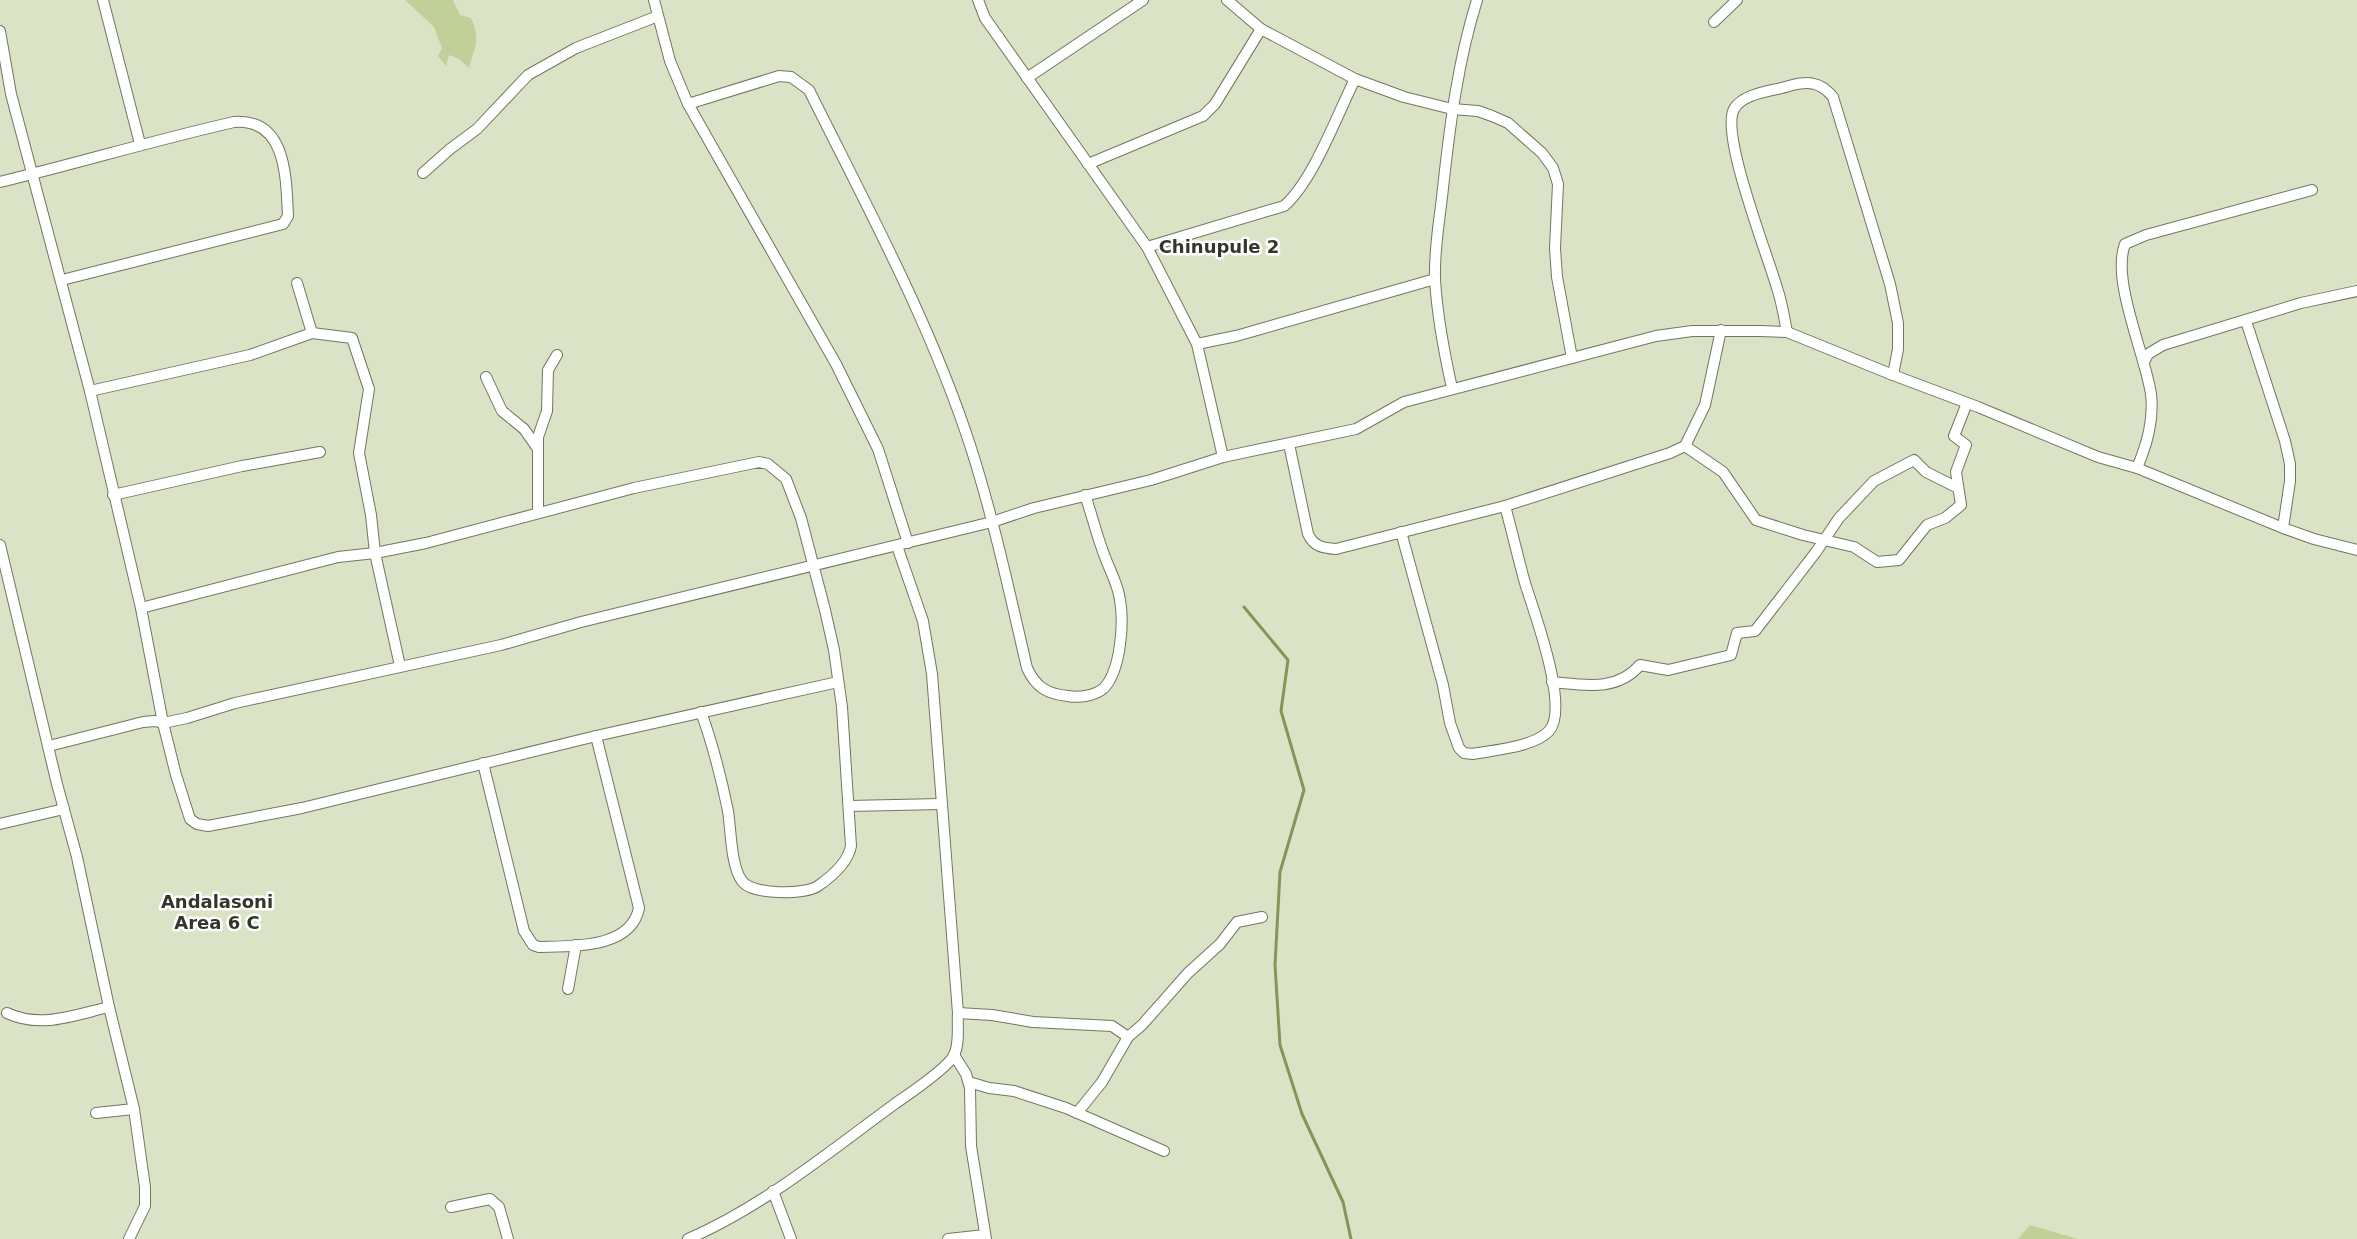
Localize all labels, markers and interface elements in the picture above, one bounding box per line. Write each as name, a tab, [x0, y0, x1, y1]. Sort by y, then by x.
district label: Chinupule 2	[1159, 236, 1279, 257]
district label: Andalasoni Area 6 C	[161, 891, 273, 933]

